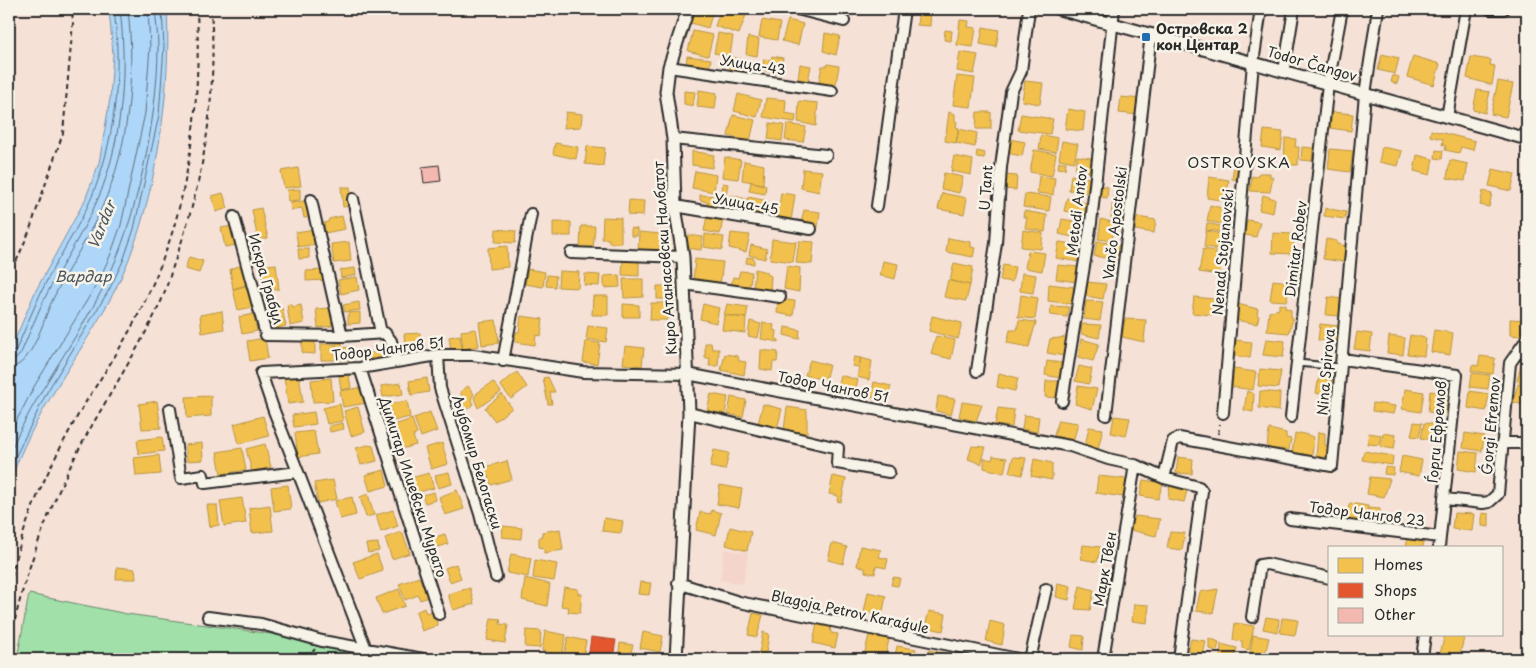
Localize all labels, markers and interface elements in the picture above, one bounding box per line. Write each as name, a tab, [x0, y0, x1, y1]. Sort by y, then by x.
place label: Островска 2 кон Центар	[1156, 18, 1248, 55]
marker: Островска 2 кон Центар	[1140, 31, 1152, 43]
street label: Todor Čangov	[1265, 41, 1359, 86]
street label: Улица-43	[719, 49, 788, 80]
district label: OSTROVSKA	[1187, 150, 1291, 173]
street label: Киро Атанасовски Налбатот	[647, 160, 682, 356]
street label: U Tant	[973, 164, 998, 211]
street label: Metodi Antov	[1061, 165, 1092, 257]
street label: Vančo Apostolski	[1097, 165, 1132, 281]
street label: Улица-45	[712, 187, 780, 220]
street label: Nenad Stojanovski	[1207, 188, 1238, 316]
water label: Vardar	[81, 195, 121, 252]
street label: Dimitar Robev	[1279, 199, 1312, 298]
street label: Искра Грабул	[243, 231, 290, 327]
water label: Вардар	[55, 264, 112, 287]
street label: Nina Spirova	[1311, 327, 1340, 416]
street label: Тодор Чангов 51	[331, 331, 445, 366]
street label: Тодор Чангов 51	[776, 365, 891, 408]
street label: Ǵorgi Efremov	[1476, 376, 1505, 476]
street label: Ѓорги Ефремов	[1422, 380, 1451, 484]
street label: Љубомир Белогаски	[447, 392, 508, 532]
street label: Димитар Илиевски Мурато	[374, 393, 453, 580]
street label: Тодор Чангов 23	[1308, 496, 1426, 531]
street label: Марк Твен	[1088, 530, 1121, 608]
legend	[1328, 546, 1504, 636]
text: Homes	[1374, 552, 1423, 575]
text: Shops	[1374, 578, 1417, 601]
street label: Blagoja Petrov Karaǵule	[769, 585, 931, 639]
text: Other	[1374, 602, 1415, 625]

